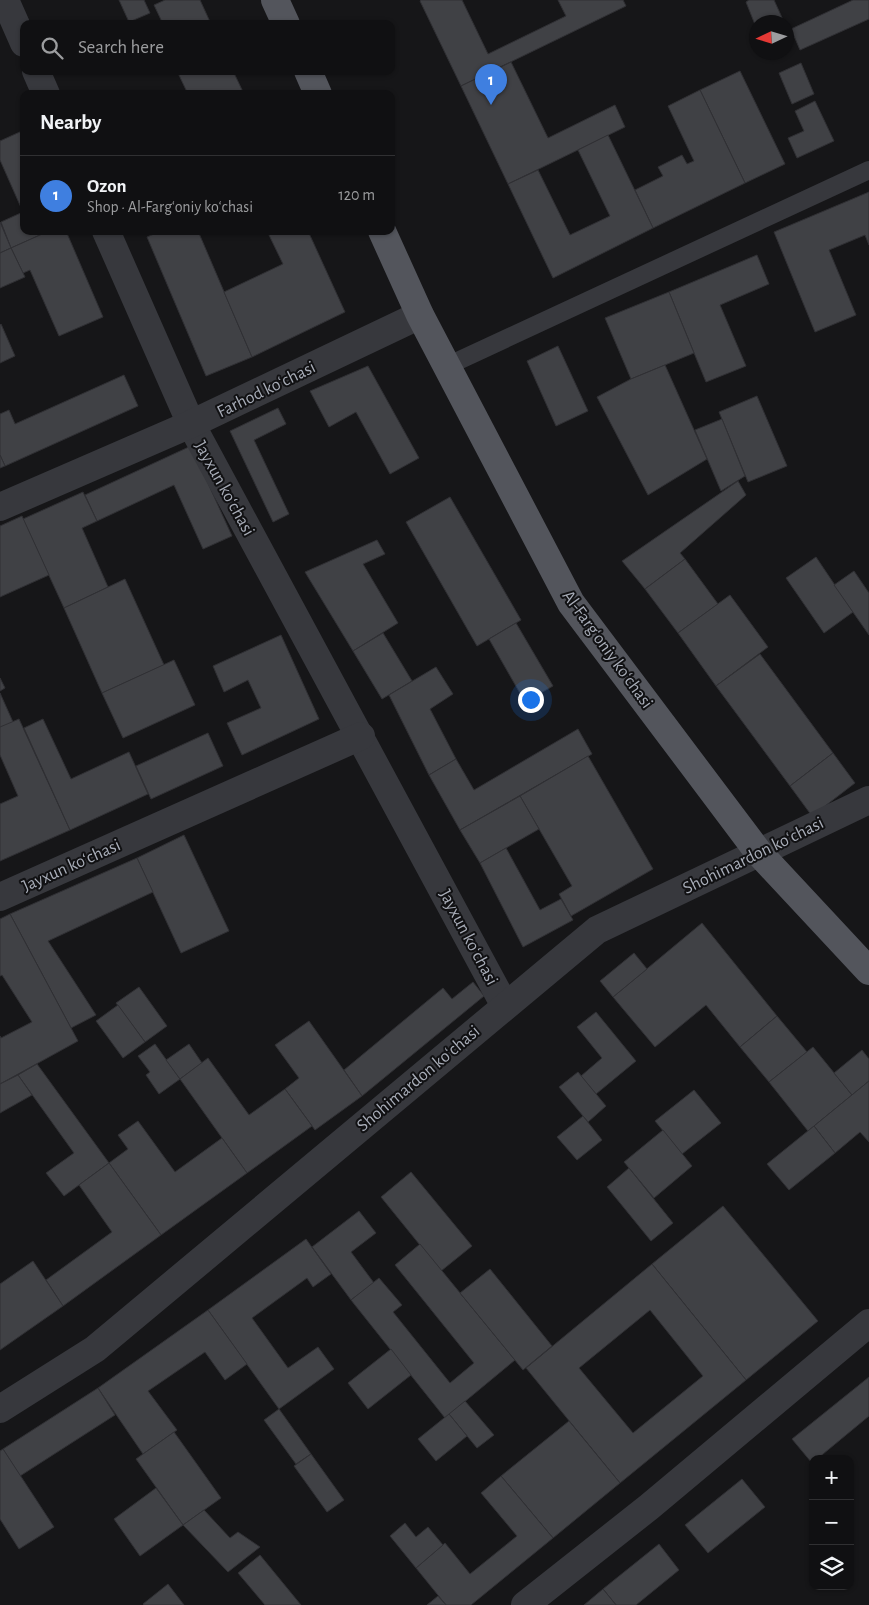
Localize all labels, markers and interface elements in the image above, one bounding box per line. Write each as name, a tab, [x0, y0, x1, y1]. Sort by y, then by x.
north arrow	[749, 15, 794, 60]
search box	[20, 20, 395, 75]
icon: search	[38, 34, 66, 62]
text: Search here	[78, 38, 164, 57]
pin: 1	[475, 64, 507, 105]
text: Nearby	[40, 112, 101, 133]
text: Ozon	[87, 177, 126, 196]
text: 1	[53, 187, 59, 203]
text: 120 m	[338, 187, 375, 203]
text: Shop · Al-Fargʻoniy koʻchasi	[87, 199, 253, 215]
street label: Farhod koʻchasi	[214, 358, 319, 421]
street label: Jayxun koʻchasi	[191, 438, 258, 539]
street label: Al-Fargʻoniy koʻchasi	[558, 587, 656, 712]
your location	[518, 687, 544, 713]
street label: Shohimardon koʻchasi	[680, 814, 827, 898]
street label: Jayxun koʻchasi	[20, 836, 123, 896]
street label: Jayxun koʻchasi	[435, 887, 501, 988]
street label: Shohimardon koʻchasi	[354, 1022, 483, 1135]
map controls	[809, 1455, 854, 1590]
button: +	[809, 1455, 854, 1500]
button: −	[809, 1500, 854, 1545]
button: layers	[809, 1545, 854, 1590]

